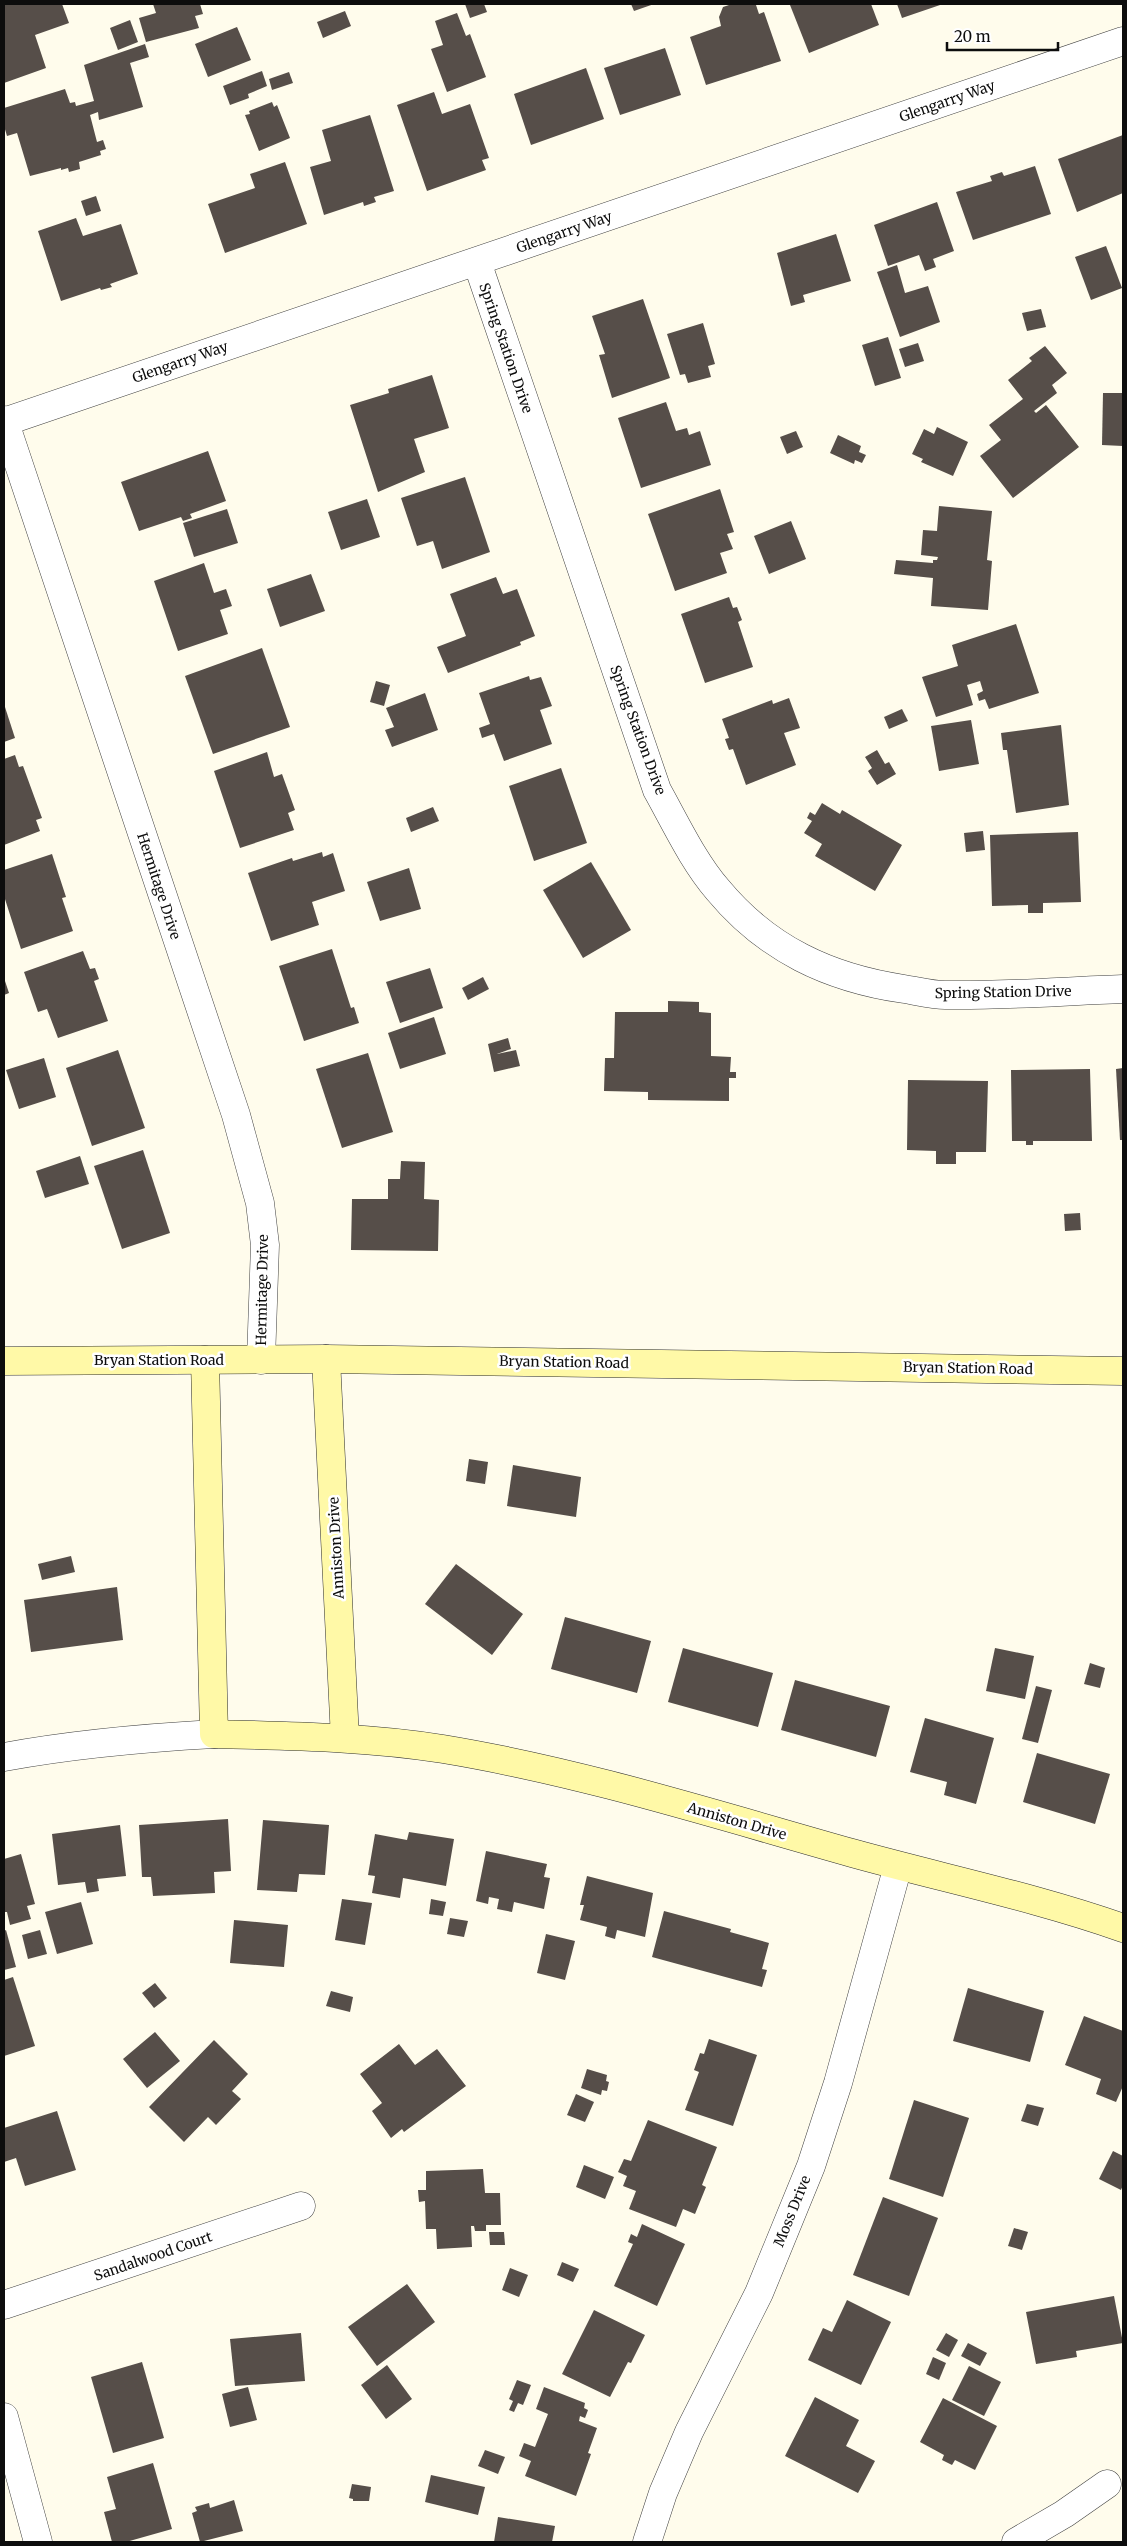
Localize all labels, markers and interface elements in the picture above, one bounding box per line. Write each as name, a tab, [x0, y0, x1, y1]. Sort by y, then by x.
scale bar	[947, 20, 1058, 52]
text: 20 m	[954, 27, 991, 46]
street label: Glengarry Way	[897, 76, 998, 126]
street label: Glengarry Way	[514, 207, 615, 257]
street label: Spring Station Drive	[475, 280, 537, 416]
street label: Glengarry Way	[130, 337, 231, 387]
street label: Spring Station Drive	[606, 663, 670, 797]
street label: Hermitage Drive	[133, 830, 185, 942]
street label: Spring Station Drive	[934, 982, 1072, 1002]
street label: Hermitage Drive	[252, 1234, 272, 1346]
street label: Bryan Station Road	[94, 1351, 225, 1369]
street label: Bryan Station Road	[499, 1352, 630, 1372]
street label: Bryan Station Road	[903, 1358, 1034, 1378]
street label: Anniston Drive	[324, 1497, 348, 1600]
street label: Anniston Drive	[684, 1798, 789, 1844]
street label: Moss Drive	[770, 2173, 814, 2249]
street label: Sandalwood Court	[92, 2227, 215, 2285]

